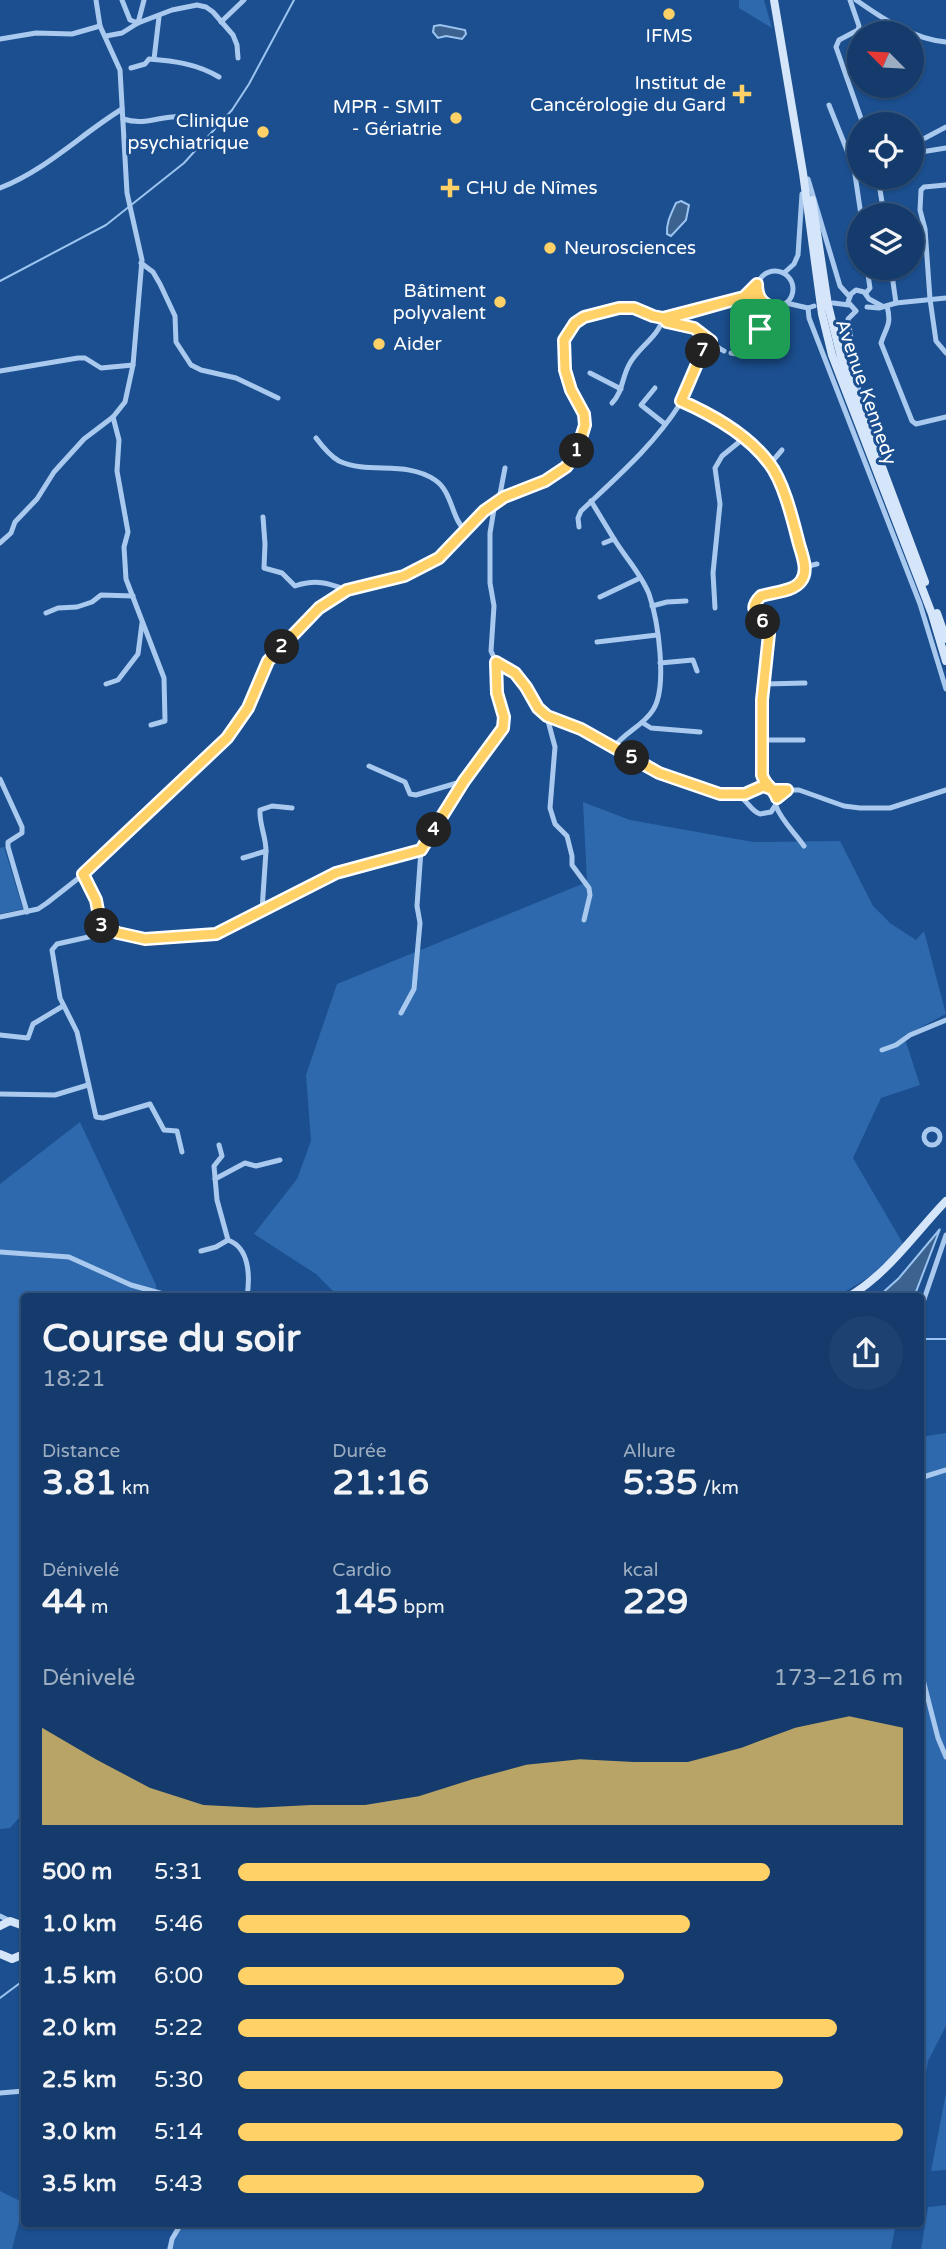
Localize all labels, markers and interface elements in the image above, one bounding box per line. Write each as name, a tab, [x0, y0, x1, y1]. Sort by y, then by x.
marker: IFMS	[661, 6, 677, 22]
north arrow	[847, 21, 924, 98]
map controls	[847, 21, 924, 280]
place label: IFMS	[645, 25, 693, 47]
place label: Institut de Cancérologie du Gard	[530, 72, 726, 116]
marker: Institut de Cancérologie du Gard	[732, 84, 752, 104]
place label: MPR - SMIT - Gériatrie	[333, 96, 442, 140]
place label: Clinique psychiatrique	[127, 110, 249, 154]
marker: MPR - SMIT - Gériatrie	[448, 110, 464, 126]
button: locate	[847, 112, 924, 189]
marker: Clinique psychiatrique	[255, 124, 271, 140]
place label: CHU de Nîmes	[466, 177, 598, 199]
marker: CHU de Nîmes	[440, 178, 460, 198]
button: layers	[847, 203, 924, 280]
place label: Neurosciences	[564, 237, 696, 259]
marker: Neurosciences	[542, 240, 558, 256]
place label: Bâtiment polyvalent	[393, 280, 486, 324]
marker: Bâtiment polyvalent	[492, 294, 508, 310]
pin	[730, 299, 790, 359]
icon: arrive	[741, 310, 779, 348]
street label: Avenue Kennedy	[831, 316, 901, 468]
place label: Aider	[393, 333, 443, 355]
pin: 7	[686, 334, 720, 368]
marker: Aider	[371, 336, 387, 352]
text: 7	[697, 339, 708, 361]
pin: 1	[560, 434, 594, 468]
text: 1	[571, 439, 582, 461]
pin: 6	[746, 604, 780, 640]
text: 6	[757, 610, 768, 632]
pin: 2	[264, 630, 300, 664]
text: 2	[276, 635, 287, 657]
pin: 5	[614, 740, 650, 776]
text: 5	[626, 746, 637, 768]
pin: 4	[416, 812, 452, 848]
text: 4	[428, 818, 439, 840]
pin: 3	[84, 908, 119, 944]
text: 3	[96, 914, 107, 936]
text: Course du soir	[42, 1316, 301, 1362]
button: share	[829, 1316, 903, 1390]
text: 18:21	[42, 1365, 106, 1393]
text: Distance	[42, 1440, 120, 1462]
text: Durée	[332, 1440, 387, 1462]
text: Allure	[623, 1440, 676, 1462]
text: 3.81	[42, 1462, 117, 1504]
text: 21:16	[332, 1462, 429, 1504]
text: 5:35	[623, 1462, 698, 1504]
text: km	[117, 1477, 150, 1499]
text: /km	[698, 1477, 739, 1499]
text: Dénivelé	[42, 1559, 119, 1581]
text: Cardio	[332, 1559, 391, 1581]
text: kcal	[623, 1559, 658, 1581]
text: 44	[42, 1581, 86, 1623]
text: 145	[332, 1581, 398, 1623]
text: 229	[623, 1581, 689, 1623]
text: m	[86, 1596, 108, 1618]
text: bpm	[398, 1596, 445, 1618]
text: Dénivelé	[42, 1664, 135, 1692]
text: 173–216 m	[774, 1664, 903, 1692]
text: 500 m	[42, 1858, 112, 1886]
text: 5:31	[154, 1858, 203, 1886]
text: 1.0 km	[42, 1910, 117, 1938]
text: 5:46	[154, 1910, 203, 1938]
text: 1.5 km	[42, 1962, 117, 1990]
text: 6:00	[154, 1962, 203, 1990]
text: 2.0 km	[42, 2014, 117, 2042]
text: 5:22	[154, 2014, 203, 2042]
text: 2.5 km	[42, 2066, 117, 2094]
text: 5:30	[154, 2066, 203, 2094]
text: 3.0 km	[42, 2118, 117, 2146]
text: 5:14	[154, 2118, 203, 2146]
text: 3.5 km	[42, 2170, 117, 2198]
text: 5:43	[154, 2170, 203, 2198]

